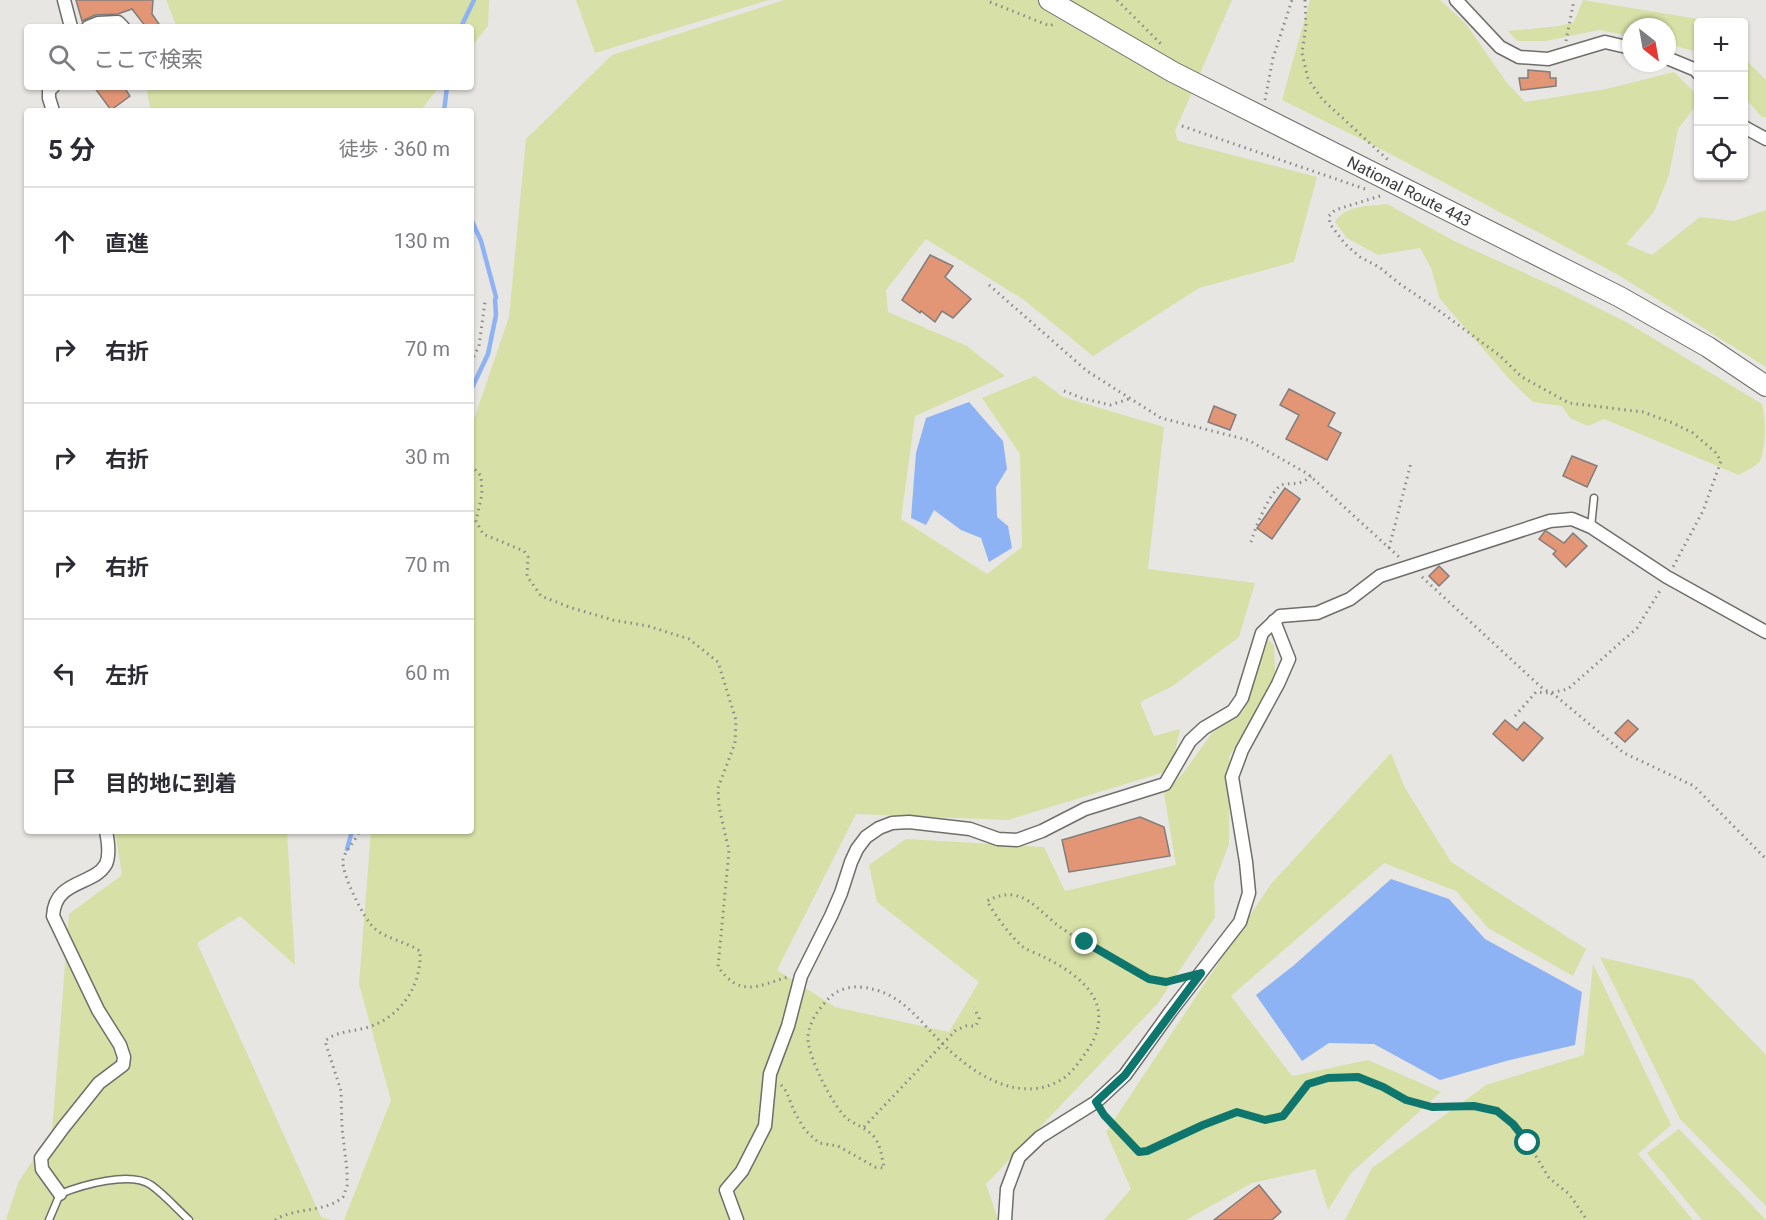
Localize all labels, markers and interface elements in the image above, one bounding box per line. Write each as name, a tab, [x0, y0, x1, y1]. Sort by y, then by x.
north arrow	[1622, 18, 1676, 72]
map controls	[1694, 18, 1748, 180]
button: +	[1694, 18, 1748, 72]
search box	[24, 24, 474, 90]
icon: search	[45, 41, 78, 74]
text: ここで検索	[93, 47, 203, 72]
button: −	[1694, 72, 1748, 126]
button: locate	[1694, 126, 1748, 180]
text: 5 分	[48, 135, 95, 165]
text: 徒歩 · 360 m	[339, 137, 450, 161]
street label: National Route 443	[1344, 152, 1474, 230]
icon: ahead	[48, 225, 81, 258]
text: 130 m	[394, 229, 450, 253]
text: 直進	[105, 231, 149, 256]
icon: right	[48, 333, 81, 366]
text: 70 m	[405, 337, 450, 361]
text: 右折	[105, 339, 149, 364]
icon: right	[48, 441, 81, 474]
text: 30 m	[405, 445, 450, 469]
text: 右折	[105, 447, 149, 472]
icon: right	[48, 549, 81, 582]
text: 70 m	[405, 553, 450, 577]
text: 右折	[105, 555, 149, 580]
icon: left	[48, 657, 81, 690]
text: 60 m	[405, 661, 450, 685]
text: 左折	[105, 663, 149, 688]
icon: arrive	[48, 765, 81, 798]
text: 目的地に到着	[105, 771, 237, 796]
route end	[1071, 928, 1097, 954]
route start	[1514, 1129, 1540, 1155]

